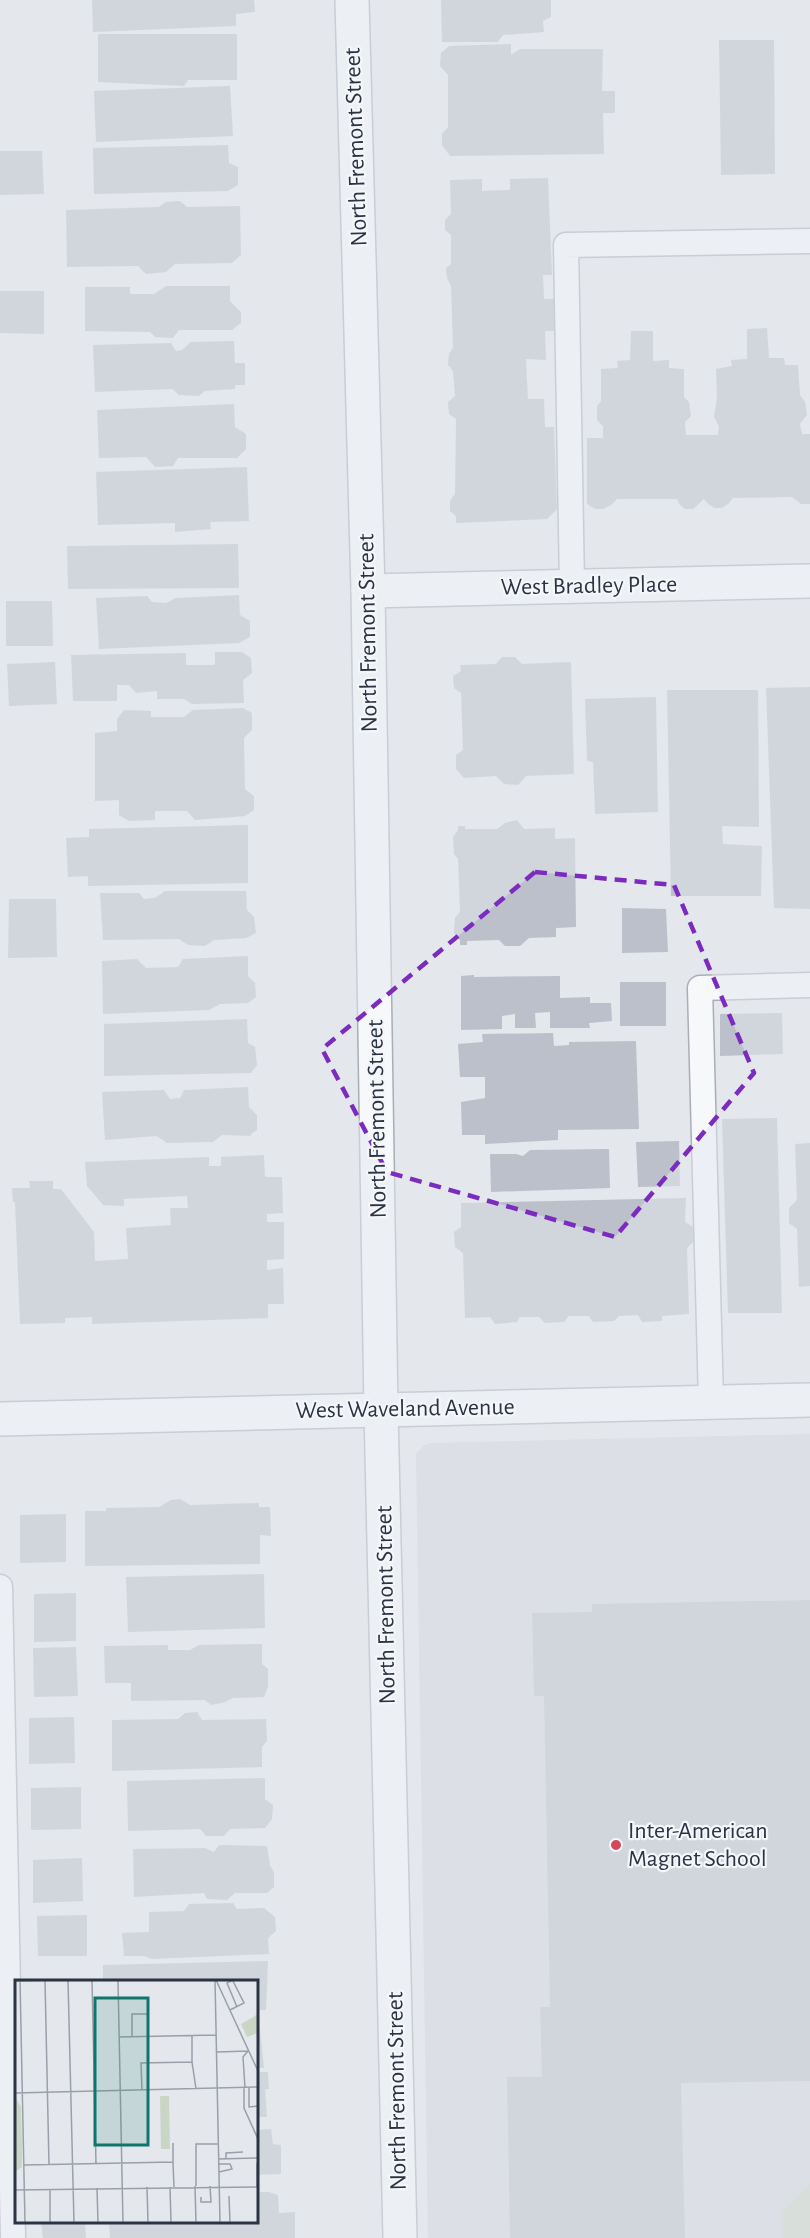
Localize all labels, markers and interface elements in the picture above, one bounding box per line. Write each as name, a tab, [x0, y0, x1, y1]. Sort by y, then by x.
street label: North Fremont Street	[341, 47, 371, 247]
street label: North Fremont Street	[354, 533, 382, 733]
street label: West Bradley Place	[501, 572, 677, 600]
street label: North Fremont Street	[363, 1019, 391, 1219]
street label: West Waveland Avenue	[295, 1395, 515, 1423]
street label: North Fremont Street	[372, 1505, 400, 1705]
place label: Inter-American Magnet School	[628, 1819, 768, 1871]
marker: Inter-American Magnet School	[609, 1838, 623, 1852]
inset map	[15, 1980, 258, 2223]
street label: North Fremont Street	[383, 1991, 411, 2191]

